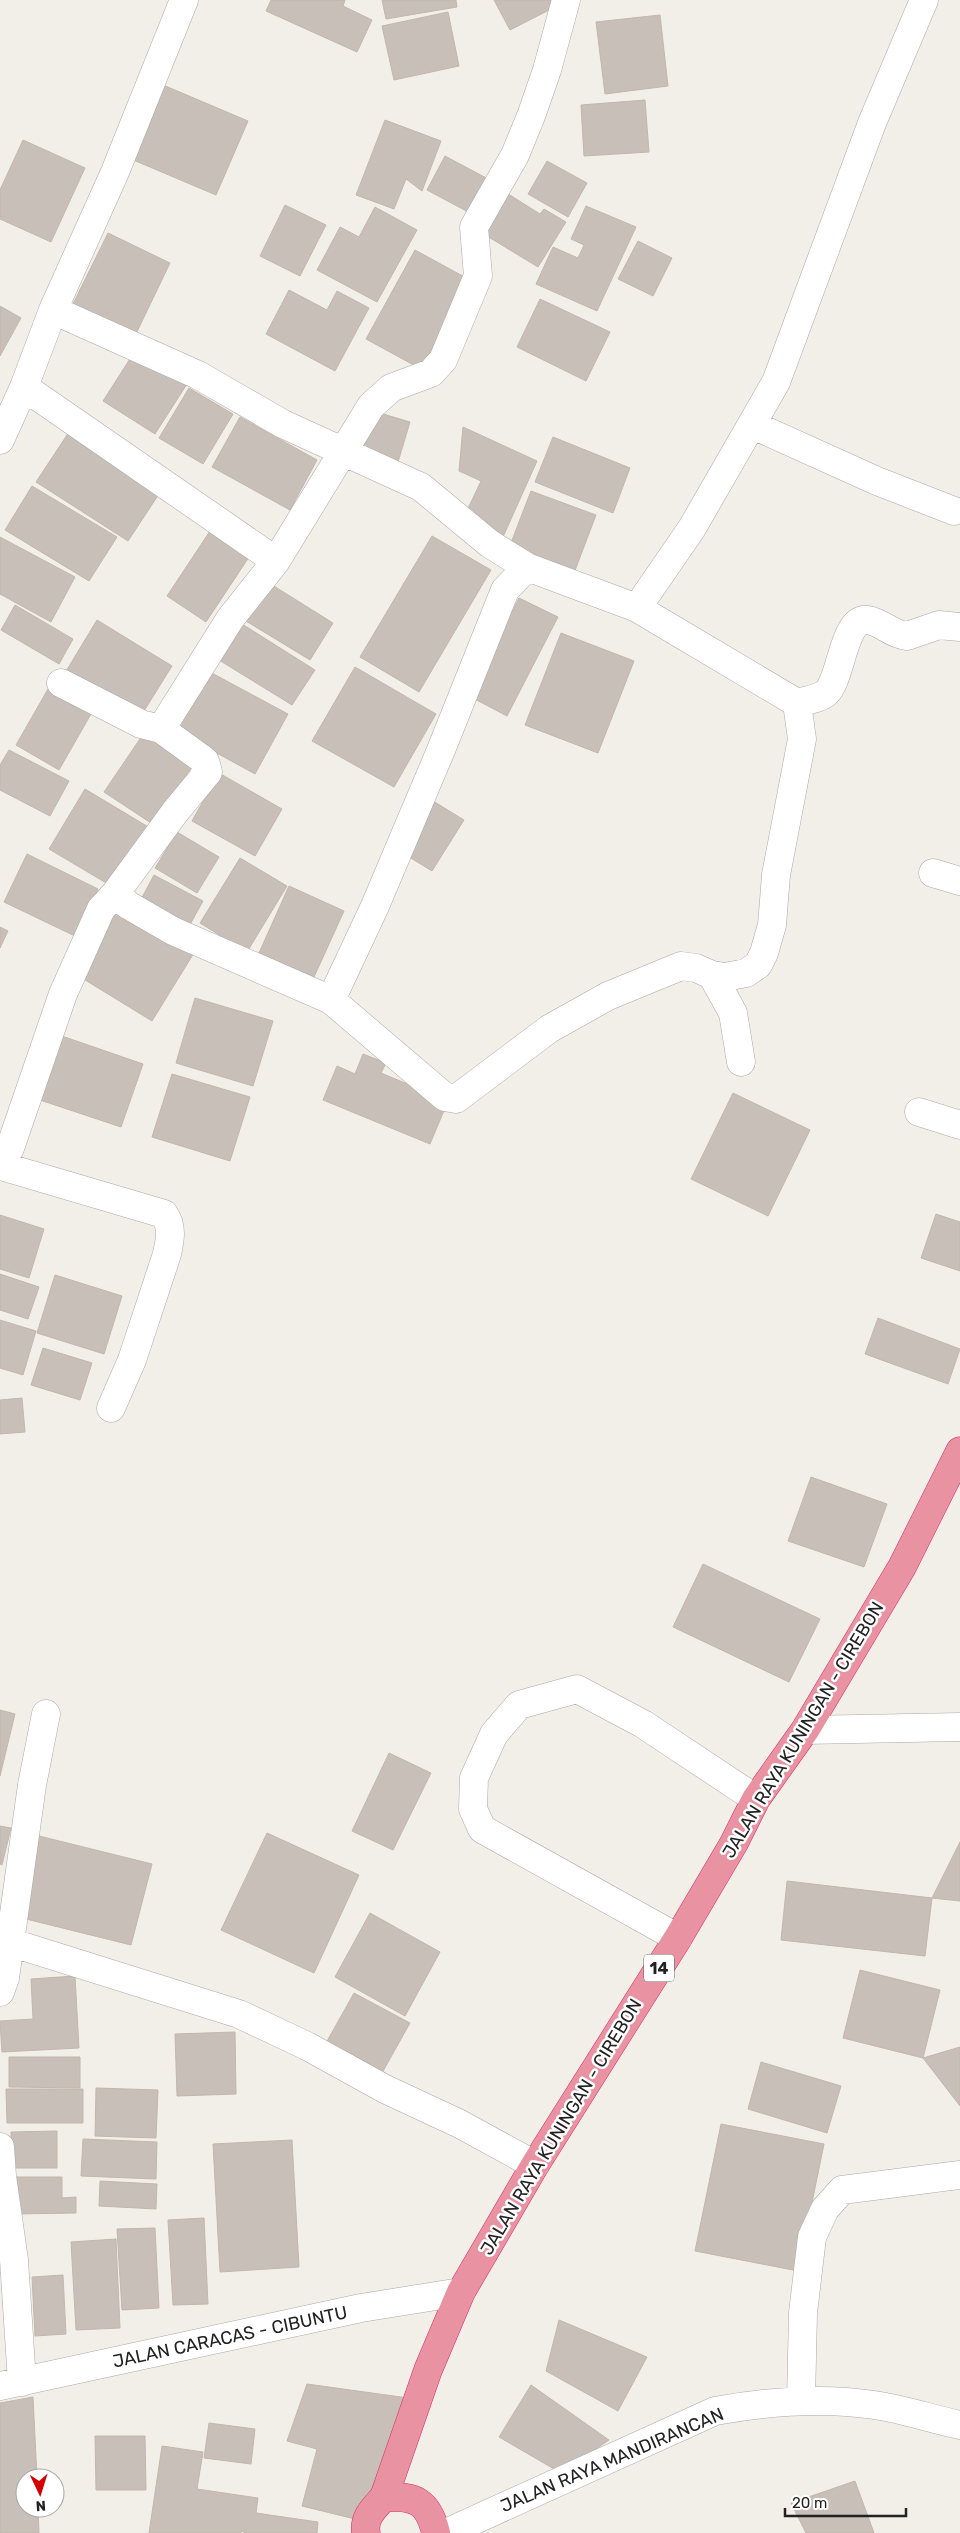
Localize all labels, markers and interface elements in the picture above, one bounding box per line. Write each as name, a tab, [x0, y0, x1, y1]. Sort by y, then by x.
street label: JALAN RAYA KUNINGAN - CIREBON	[718, 1598, 888, 1862]
road number: 14	[644, 1955, 674, 1982]
street label: JALAN RAYA KUNINGAN - CIREBON	[476, 1995, 646, 2259]
street label: JALAN CARACAS - CIBUNTU	[111, 2301, 349, 2373]
street label: JALAN RAYA MANDIRANCAN	[497, 2403, 727, 2517]
north arrow	[15, 2468, 65, 2518]
scale bar	[785, 2486, 906, 2518]
text: 20 m	[792, 2494, 827, 2512]
text: N	[35, 2497, 46, 2514]

